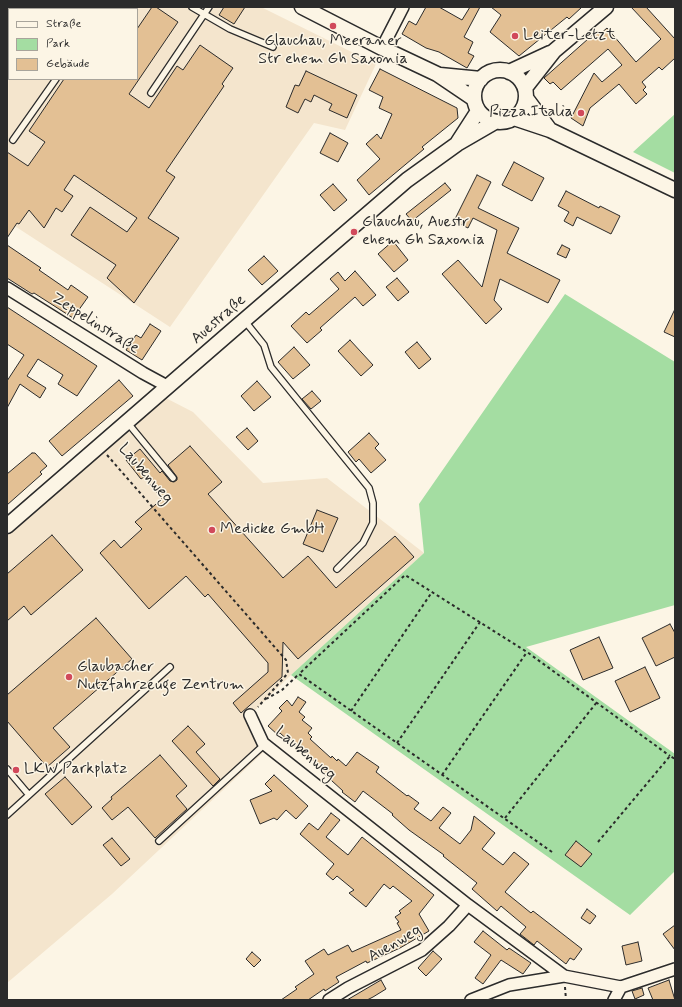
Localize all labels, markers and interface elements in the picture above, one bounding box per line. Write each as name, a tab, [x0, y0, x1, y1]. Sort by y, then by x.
legend	[8, 8, 138, 80]
text: Straße	[46, 16, 81, 32]
marker: Glauchau, Meeraner Str ehem Gh Saxonia	[328, 21, 338, 31]
place label: Leiter-Letzt	[523, 26, 616, 46]
marker: Leiter-Letzt	[510, 31, 520, 41]
place label: Glauchau, Meeraner Str ehem Gh Saxonia	[258, 32, 408, 70]
text: Park	[46, 36, 70, 52]
text: Gebäude	[46, 56, 89, 72]
place label: Pizza Italia	[489, 103, 573, 123]
marker: Pizza Italia	[576, 108, 586, 118]
place label: Glauchau, Auestr ehem Gh Saxonia	[362, 213, 485, 251]
marker: Glauchau, Auestr ehem Gh Saxonia	[349, 227, 359, 237]
street label: Zeppelinstraße	[48, 289, 142, 359]
street label: Auestraße	[188, 291, 250, 349]
street label: Laubenweg	[114, 440, 176, 508]
place label: Medicke GmbH	[220, 520, 325, 540]
marker: Medicke GmbH	[207, 525, 217, 535]
place label: Glaubacher Nutzfahrzeuge Zentrum	[77, 658, 244, 696]
marker: Glaubacher Nutzfahrzeuge Zentrum	[64, 672, 74, 682]
street label: Laubenweg	[271, 723, 339, 785]
place label: LKW Parkplatz	[24, 760, 127, 780]
marker: LKW Parkplatz	[11, 765, 21, 775]
street label: Auenweg	[365, 921, 425, 967]

